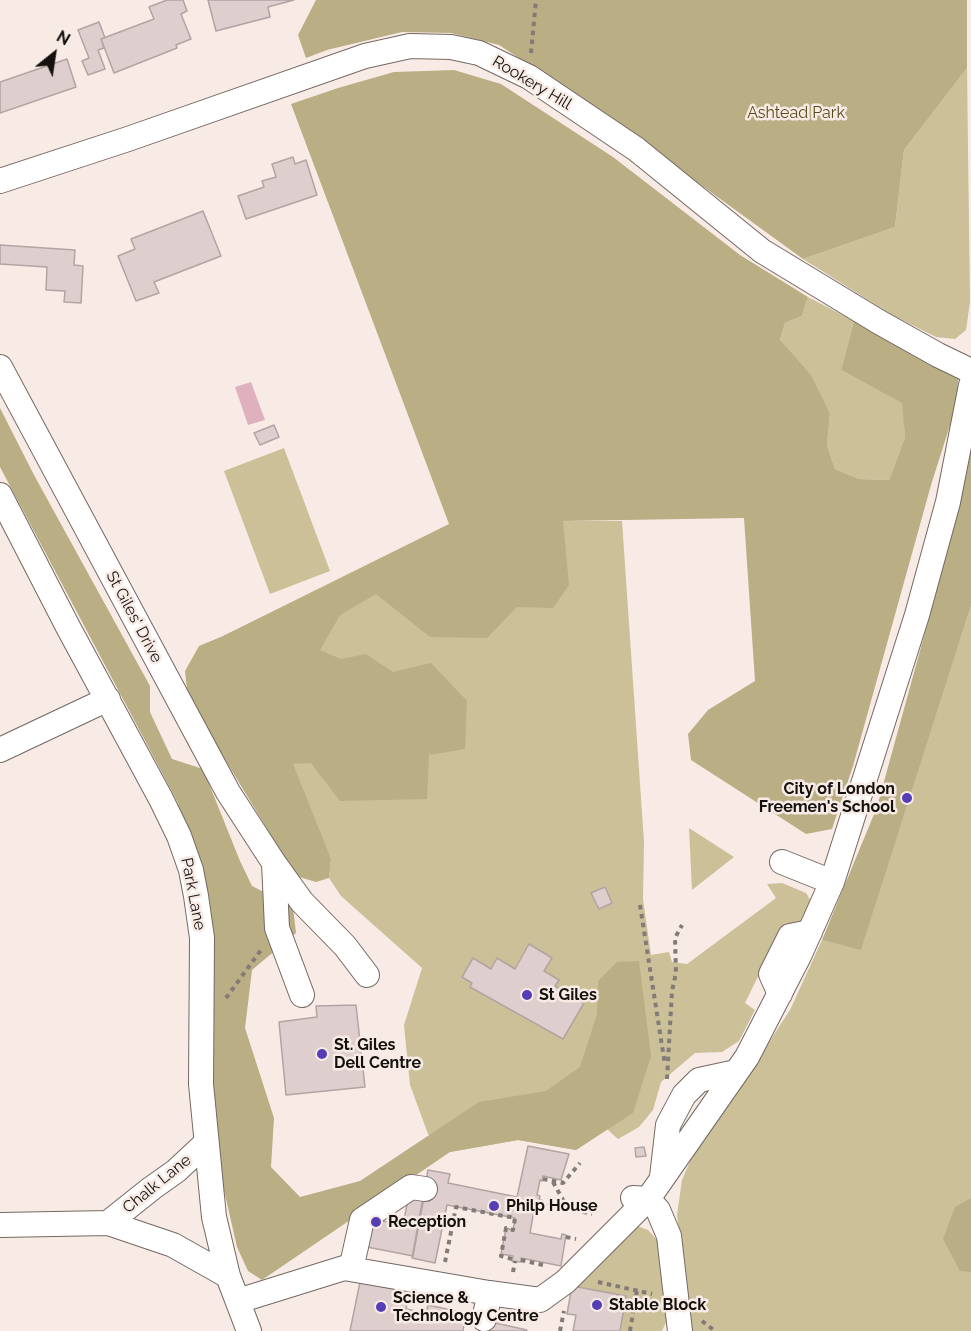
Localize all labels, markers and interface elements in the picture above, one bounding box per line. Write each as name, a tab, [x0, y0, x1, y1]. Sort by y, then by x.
north arrow	[24, 24, 84, 84]
text: N	[53, 27, 73, 49]
street label: Rookery Hill	[489, 52, 575, 114]
park label: Ashtead Park	[747, 103, 845, 123]
street label: St Giles' Drive	[102, 568, 166, 666]
place label: City of London Freemen's School	[759, 779, 895, 817]
marker: City of London Freemen's School	[900, 791, 914, 805]
street label: Park Lane	[177, 856, 209, 932]
place label: St Giles	[539, 985, 597, 1005]
marker: St Giles	[520, 988, 534, 1002]
place label: St. Giles Dell Centre	[334, 1035, 421, 1073]
marker: St. Giles Dell Centre	[315, 1047, 329, 1061]
street label: Chalk Lane	[119, 1151, 195, 1217]
place label: Philp House	[506, 1196, 598, 1216]
marker: Philp House	[487, 1199, 501, 1213]
place label: Reception	[388, 1212, 466, 1232]
marker: Reception	[369, 1215, 383, 1229]
place label: Science & Technology Centre	[393, 1288, 538, 1326]
place label: Stable Block	[609, 1295, 706, 1315]
marker: Stable Block	[590, 1298, 604, 1312]
marker: Science & Technology Centre	[374, 1300, 388, 1314]

